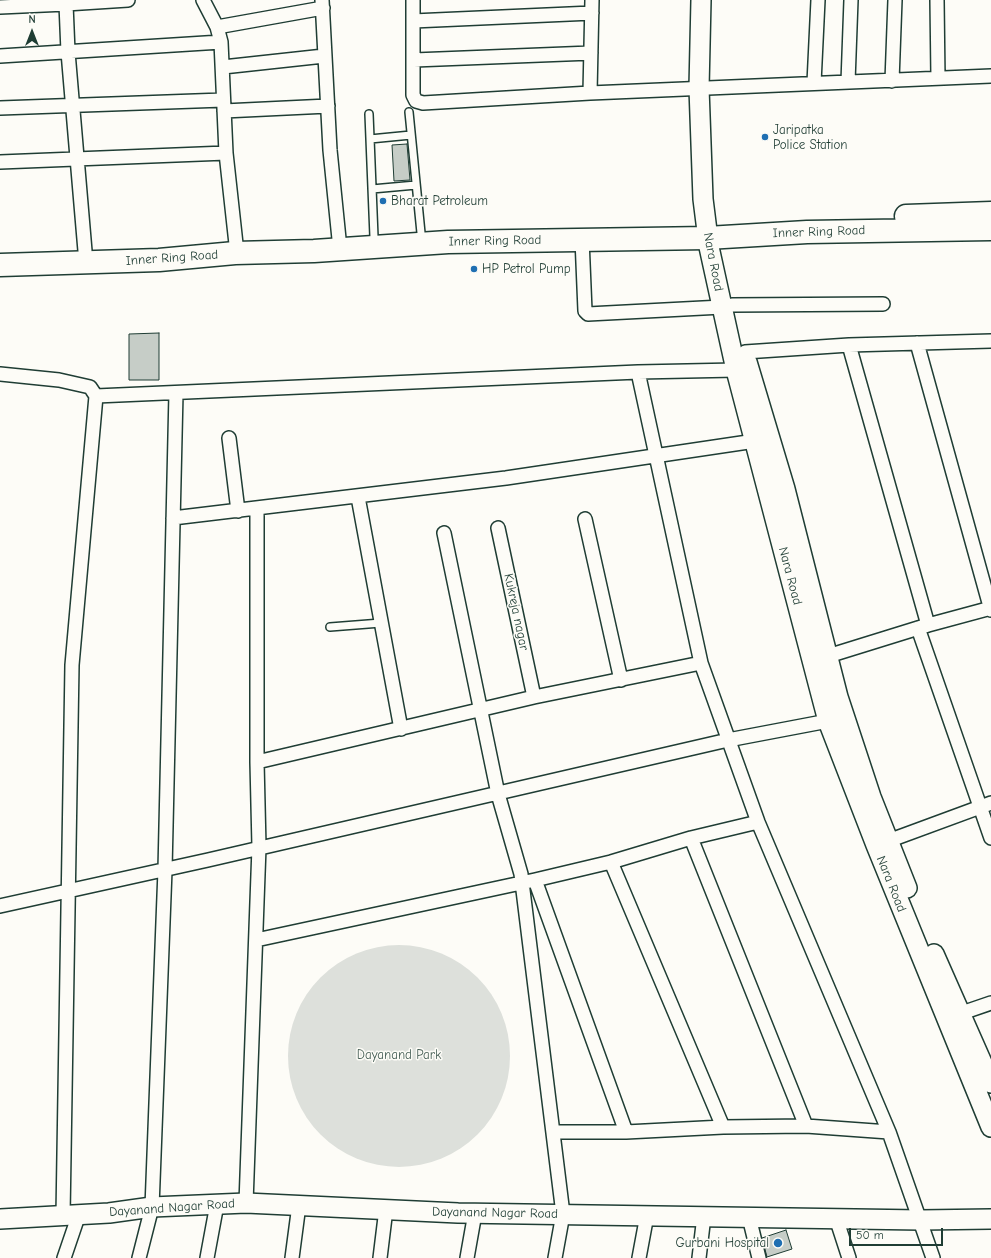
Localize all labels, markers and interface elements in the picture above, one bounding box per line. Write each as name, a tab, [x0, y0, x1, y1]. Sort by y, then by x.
north arrow	[12, 12, 52, 52]
text: N	[28, 13, 36, 26]
place label: Jaripatka Police Station	[773, 122, 847, 153]
marker: Jaripatka Police Station	[760, 132, 770, 142]
place label: Bharat Petroleum	[391, 193, 488, 209]
marker: Bharat Petroleum	[378, 196, 388, 206]
street label: Inner Ring Road	[772, 223, 866, 241]
street label: Nara Road	[700, 231, 726, 293]
street label: Inner Ring Road	[449, 232, 541, 250]
street label: Inner Ring Road	[125, 247, 219, 269]
place label: HP Petrol Pump	[482, 261, 571, 277]
marker: HP Petrol Pump	[469, 264, 479, 274]
street label: Nara Road	[775, 545, 805, 607]
street label: Kukreja nagar	[500, 572, 532, 652]
street label: Nara Road	[873, 854, 909, 914]
park label: Dayanand Park	[357, 1047, 441, 1063]
street label: Dayanand Nagar Road	[109, 1196, 235, 1220]
street label: Dayanand Nagar Road	[432, 1204, 558, 1222]
scale bar	[851, 1220, 945, 1246]
text: 50 m	[856, 1228, 884, 1242]
place label: Gurbani Hospital	[675, 1235, 769, 1251]
marker: Gurbani Hospital	[772, 1237, 784, 1249]

